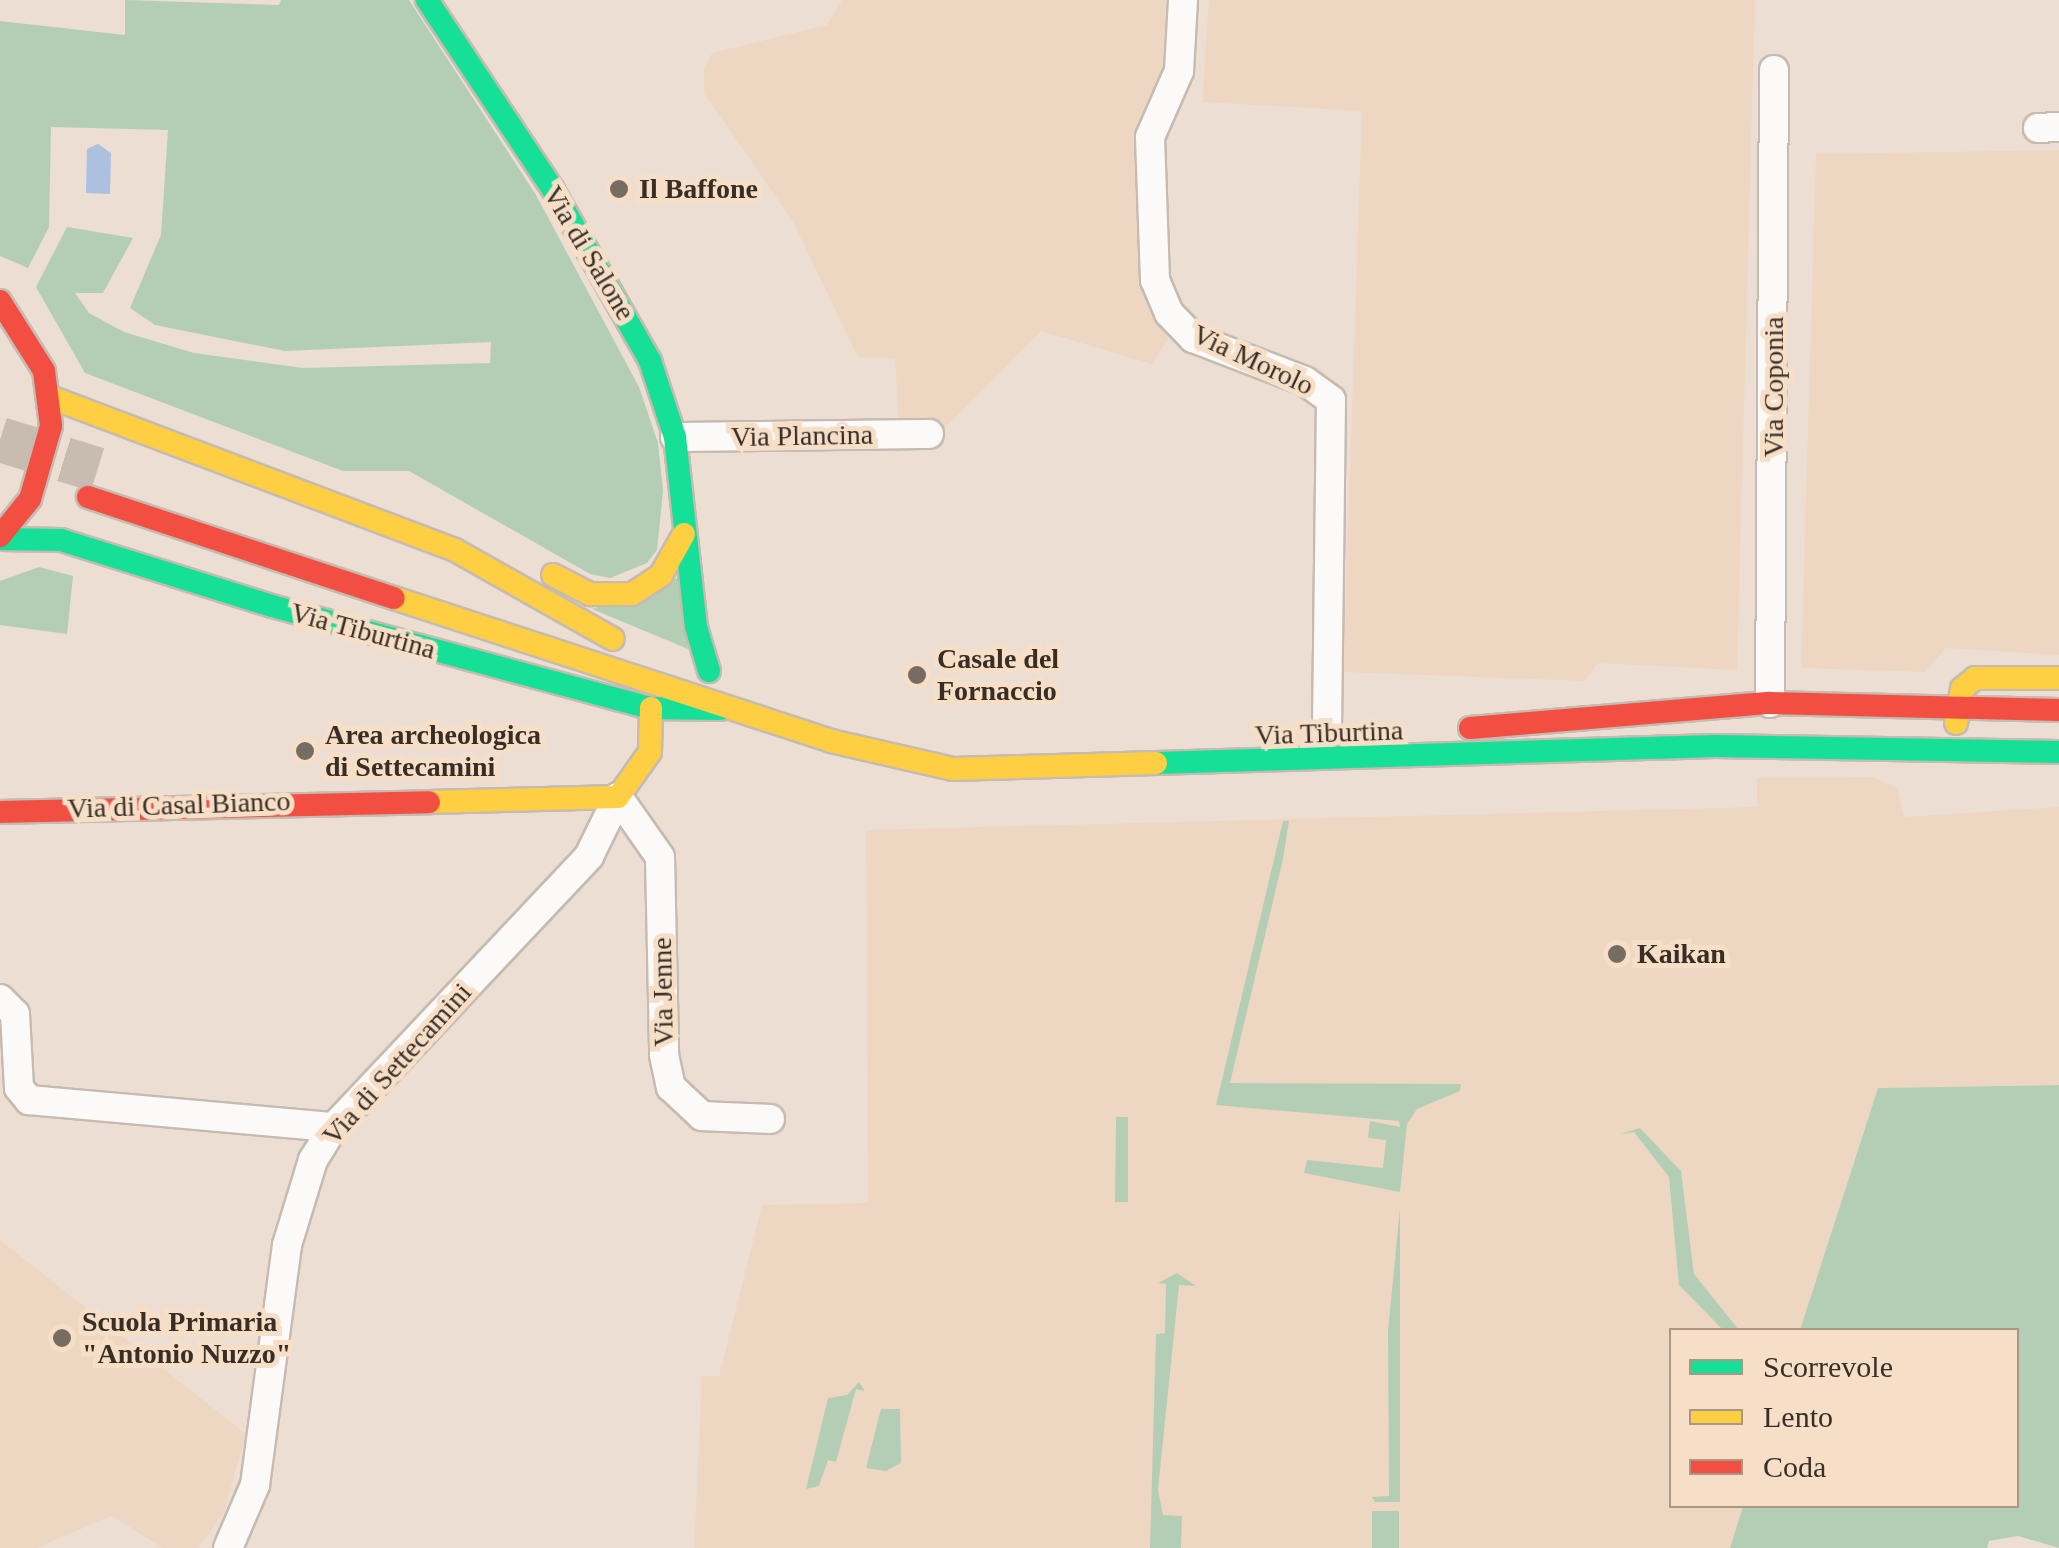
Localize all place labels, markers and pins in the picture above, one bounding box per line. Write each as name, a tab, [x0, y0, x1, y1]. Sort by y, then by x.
place label: Il Baffone	[639, 172, 758, 206]
marker: Il Baffone	[608, 178, 630, 200]
place label: Casale del Fornaccio	[937, 642, 1059, 708]
marker: Casale del Fornaccio	[906, 664, 928, 686]
place label: Area archeologica di Settecamini	[325, 718, 541, 784]
marker: Area archeologica di Settecamini	[294, 740, 316, 762]
place label: Kaikan	[1637, 937, 1726, 971]
marker: Kaikan	[1606, 943, 1628, 965]
place label: Scuola Primaria "Antonio Nuzzo"	[82, 1305, 291, 1371]
marker: Scuola Primaria "Antonio Nuzzo"	[51, 1327, 73, 1349]

